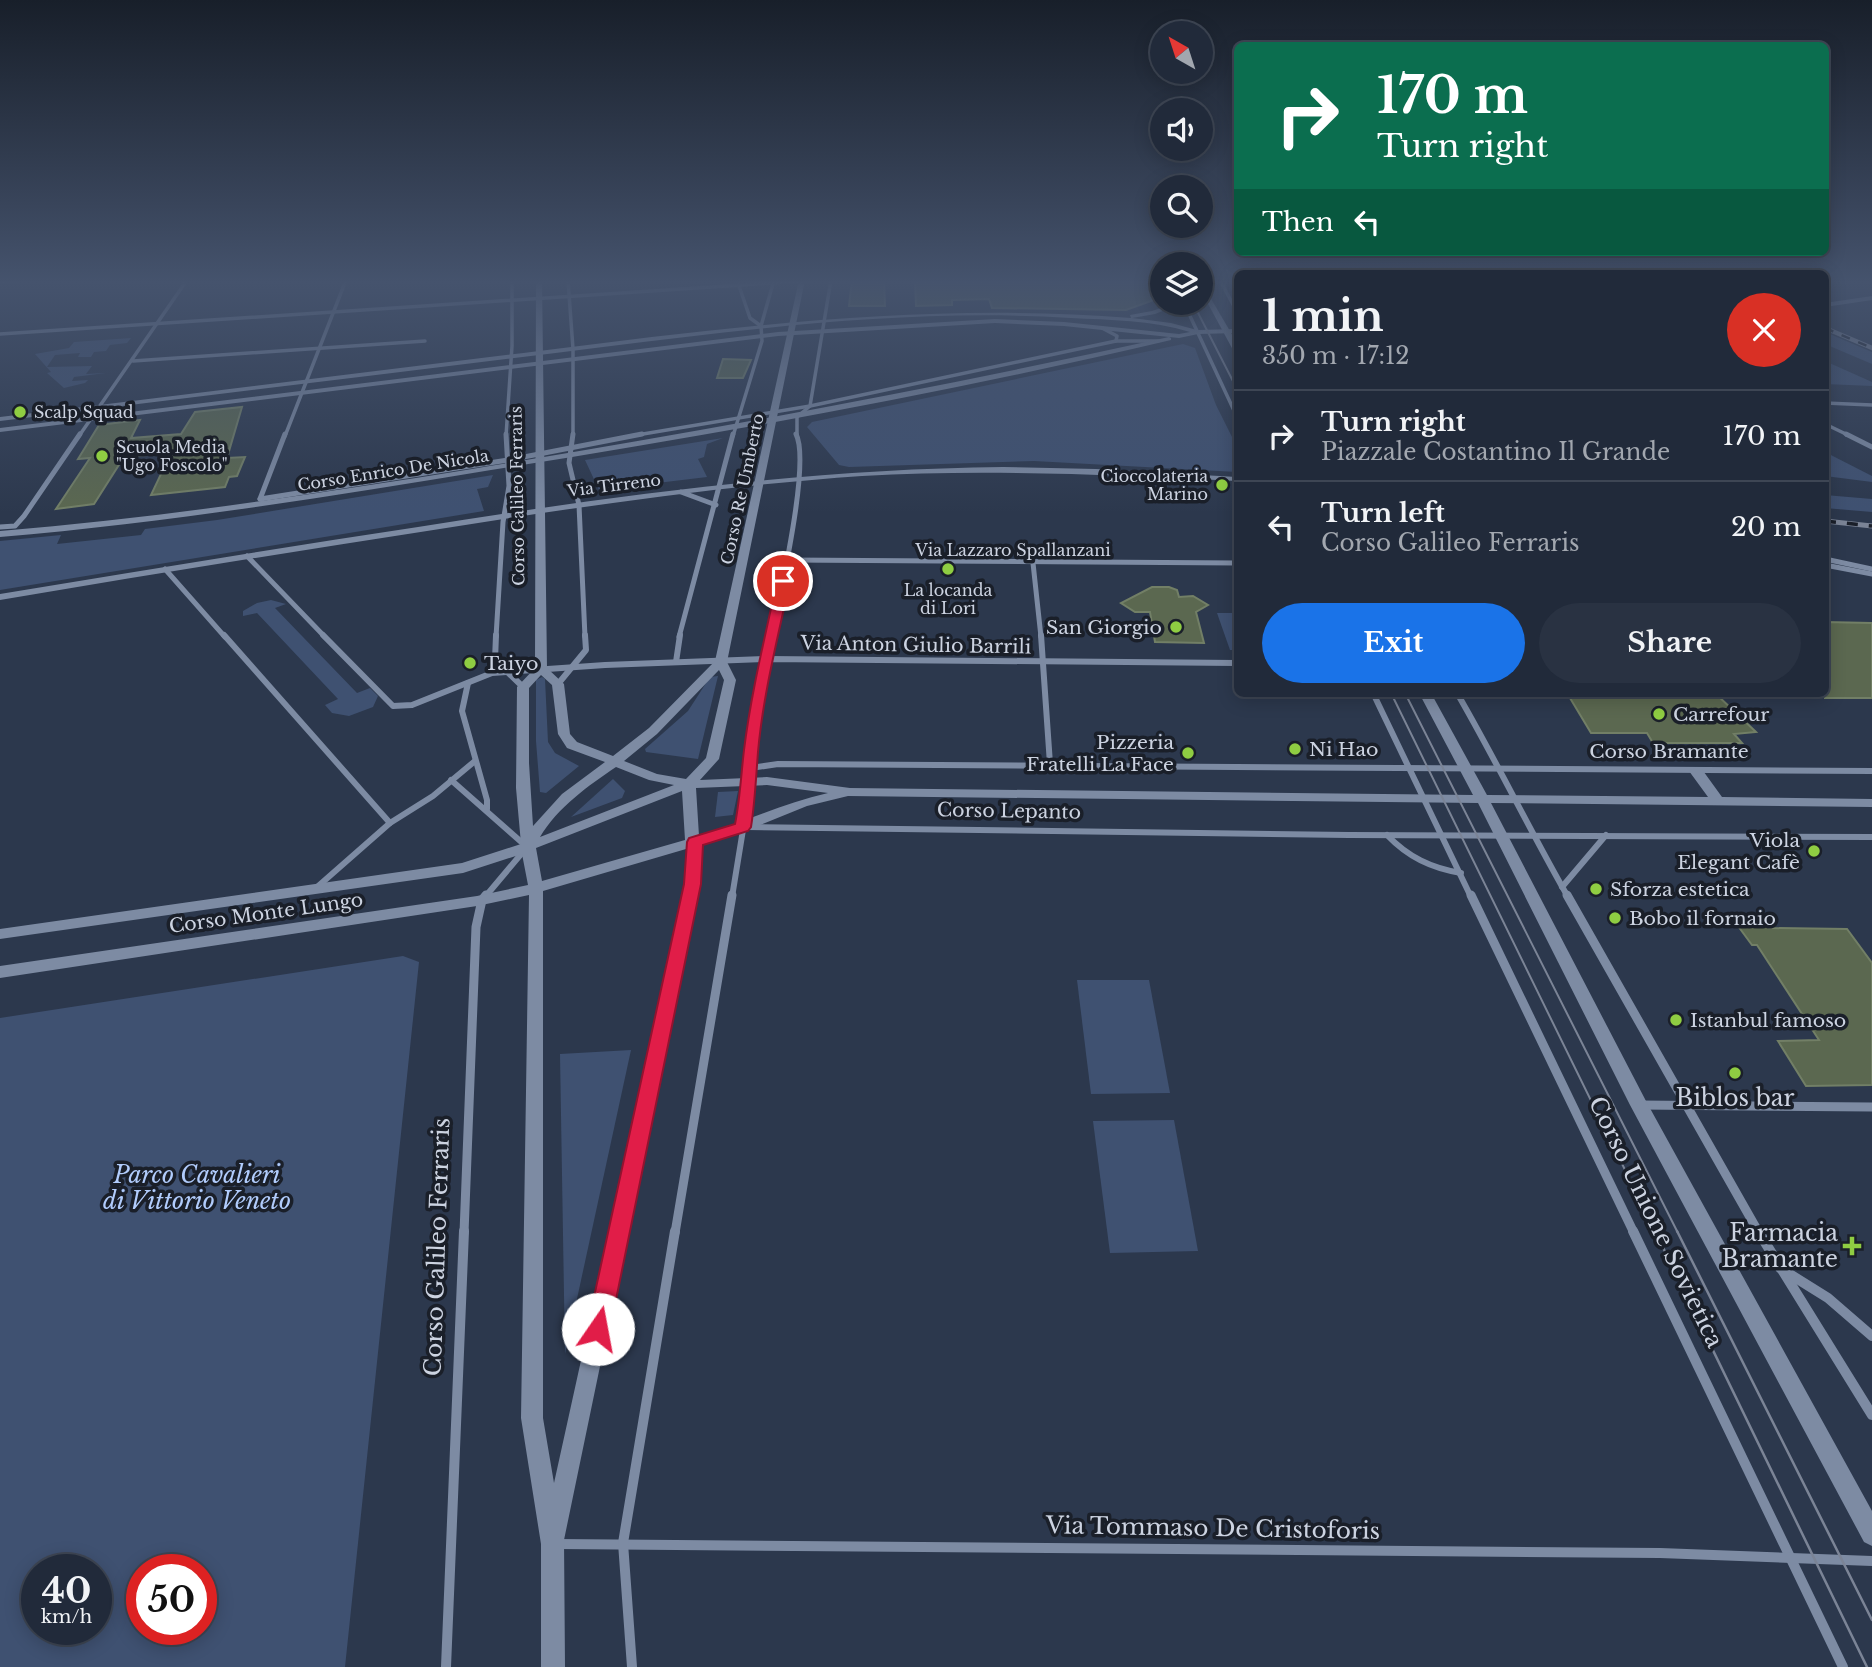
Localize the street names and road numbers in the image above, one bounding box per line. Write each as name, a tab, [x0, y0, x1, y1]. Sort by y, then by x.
street label: Corso Galileo Ferraris	[505, 406, 529, 586]
street label: Corso Re Umberto	[716, 412, 768, 566]
street label: Corso Enrico De Nicola	[296, 445, 490, 495]
street label: Via Tirreno	[565, 469, 662, 501]
street label: Via Lazzaro Spallanzani	[914, 540, 1111, 560]
street label: Via Anton Giulio Barrili	[799, 631, 1032, 659]
street label: Corso Bramante	[1589, 740, 1749, 763]
street label: Corso Lepanto	[937, 798, 1081, 824]
street label: Corso Monte Lungo	[167, 888, 365, 938]
street label: Corso Unione Sovietica	[1583, 1092, 1729, 1352]
street label: Corso Galileo Ferraris	[418, 1117, 456, 1377]
street label: Via Tommaso De Cristoforis	[1045, 1511, 1380, 1545]

